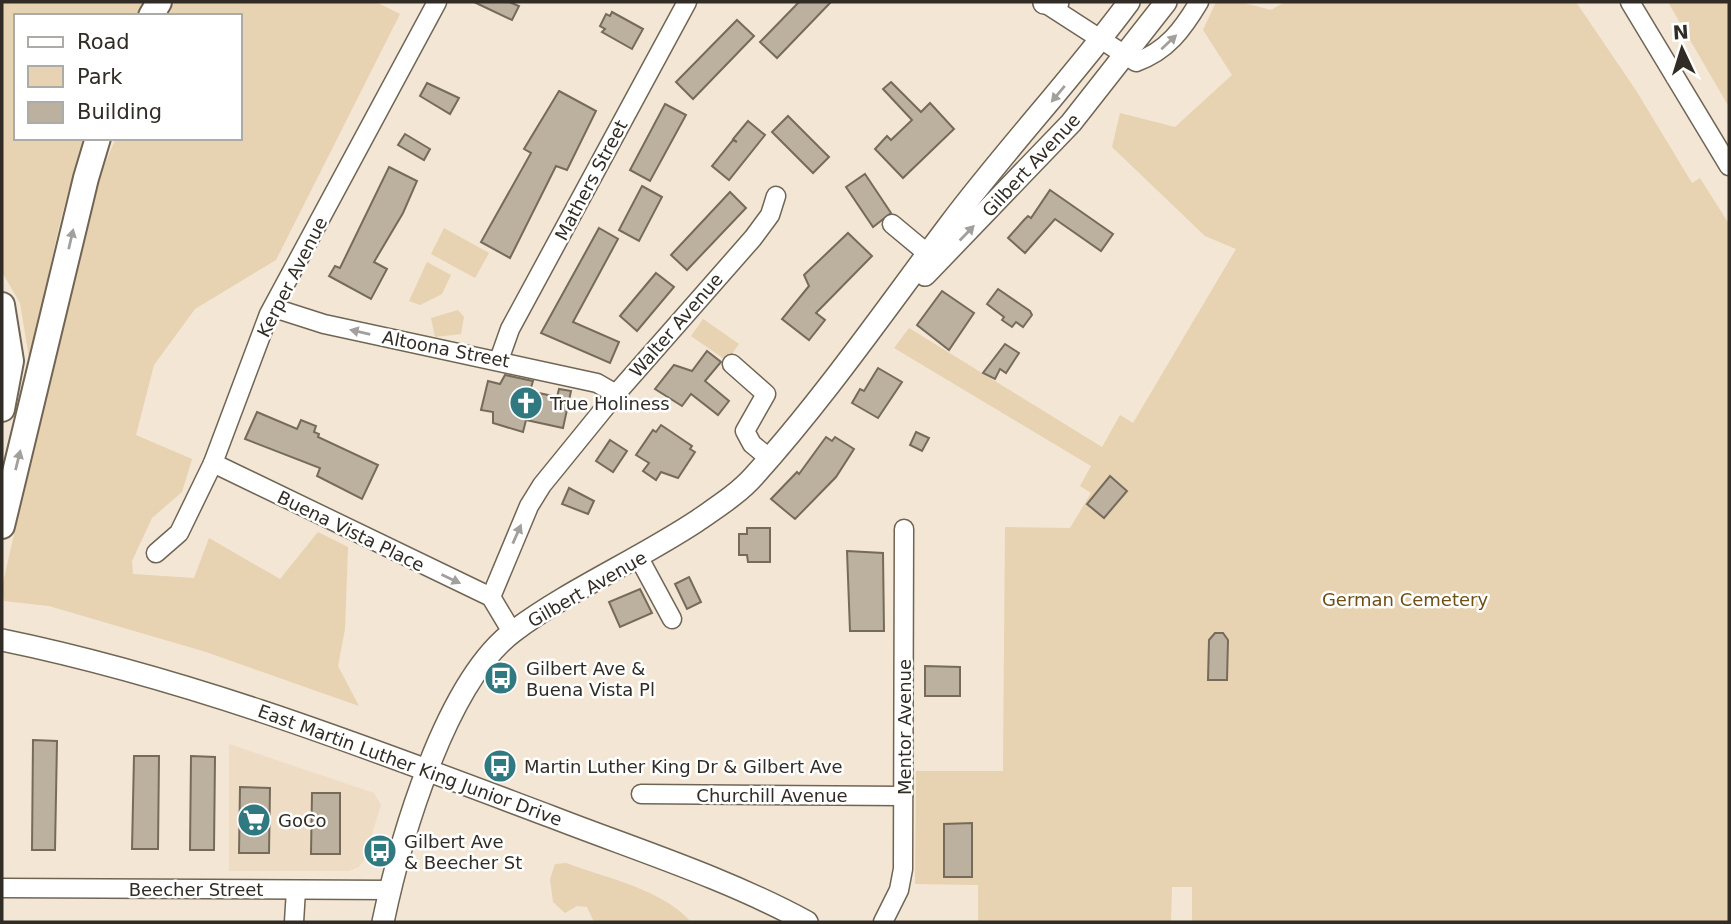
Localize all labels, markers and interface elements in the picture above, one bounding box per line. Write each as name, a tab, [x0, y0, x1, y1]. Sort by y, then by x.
legend	[14, 14, 242, 140]
north arrow	[1647, 14, 1717, 84]
text: N	[1672, 21, 1690, 44]
text: Road	[77, 30, 130, 54]
one-way arrow	[1160, 35, 1177, 51]
text: Park	[77, 65, 123, 89]
one-way arrow	[1051, 85, 1066, 102]
text: Building	[77, 100, 162, 124]
street label: Gilbert Avenue	[978, 109, 1084, 221]
street label: Mathers Street	[550, 116, 632, 244]
street label: Kerper Avenue	[253, 213, 331, 341]
one-way arrow	[958, 225, 975, 242]
one-way arrow	[66, 228, 77, 250]
street label: Walter Avenue	[625, 269, 727, 381]
one-way arrow	[349, 326, 371, 337]
street label: Altoona Street	[381, 326, 511, 372]
church icon: True Holiness	[507, 384, 545, 422]
place label: True Holiness	[549, 393, 670, 414]
one-way arrow	[13, 449, 24, 471]
street label: Buena Vista Place	[274, 486, 428, 576]
one-way arrow	[511, 524, 523, 544]
street label: Gilbert Avenue	[524, 547, 650, 631]
one-way arrow	[440, 574, 461, 585]
park label: German Cemetery	[1322, 589, 1488, 610]
place label: Gilbert Ave & Buena Vista Pl	[526, 658, 655, 700]
bus stop icon: Gilbert Ave & Buena Vista Pl	[482, 659, 520, 697]
street label: Mentor Avenue	[894, 659, 915, 795]
street label: East Martin Luther King Junior Drive	[255, 700, 565, 830]
bus stop icon: Martin Luther King Dr & Gilbert Ave	[481, 747, 519, 785]
place label: Martin Luther King Dr & Gilbert Ave	[524, 756, 843, 777]
street label: Churchill Avenue	[696, 785, 848, 806]
supermarket icon: GoCo	[235, 801, 273, 839]
place label: GoCo	[278, 810, 327, 831]
place label: Gilbert Ave & Beecher St	[404, 831, 522, 873]
bus stop icon: Gilbert Ave & Beecher St	[361, 832, 399, 870]
street label: Beecher Street	[129, 879, 263, 900]

